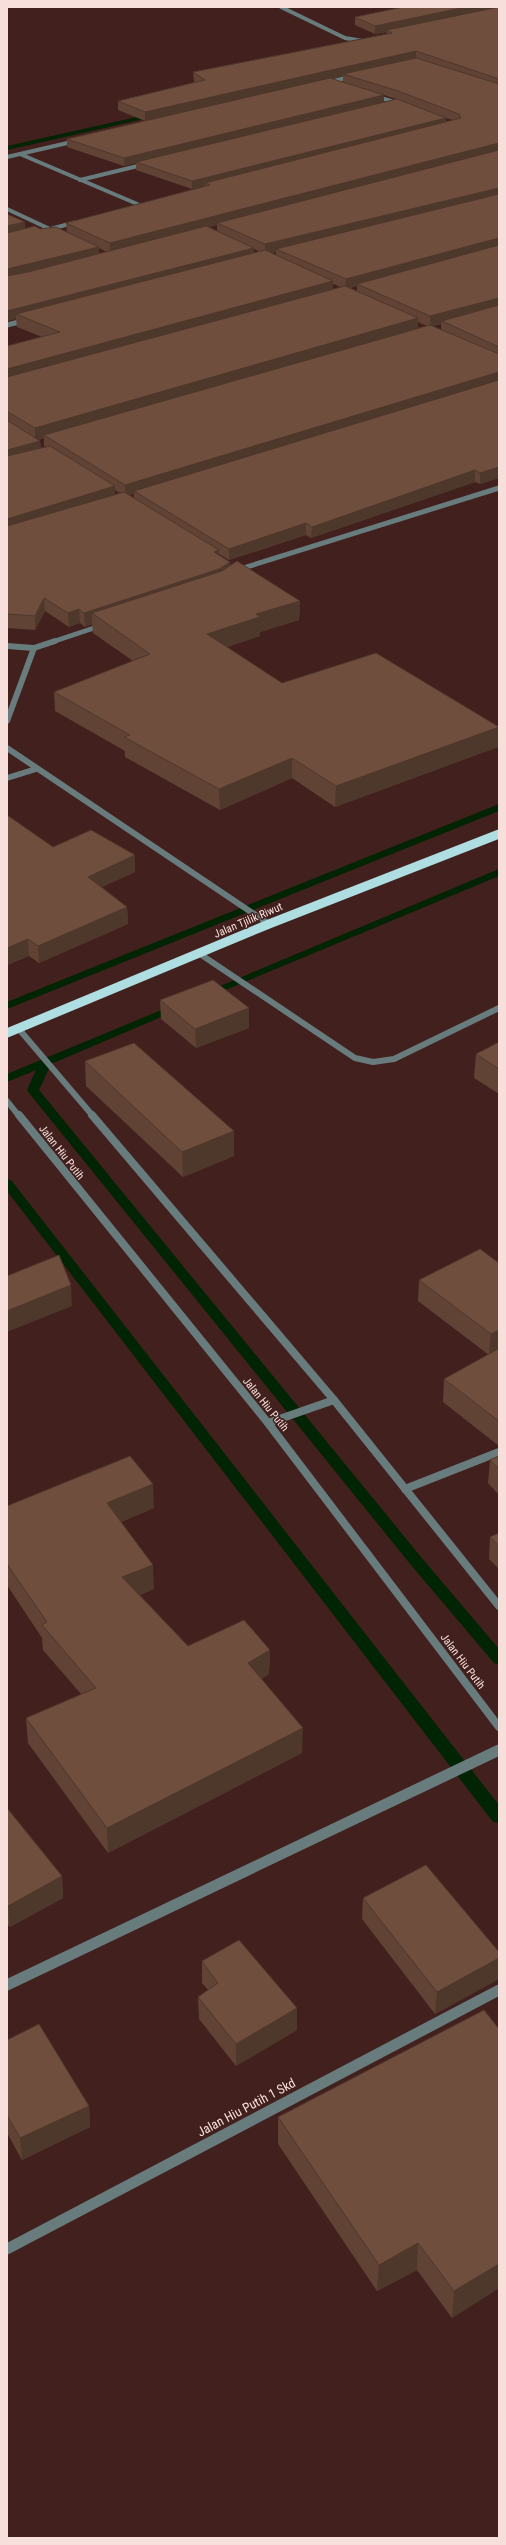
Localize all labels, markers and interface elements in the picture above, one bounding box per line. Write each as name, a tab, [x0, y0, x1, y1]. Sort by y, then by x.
street label: Jalan Tjilik Riwut	[212, 900, 284, 941]
street label: Jalan Hiu Putih	[36, 1122, 87, 1182]
street label: Jalan Hiu Putih	[240, 1375, 291, 1434]
street label: Jalan Hiu Putih	[438, 1631, 488, 1692]
street label: Jalan Hiu Putih 1 Skd	[194, 2075, 298, 2140]

